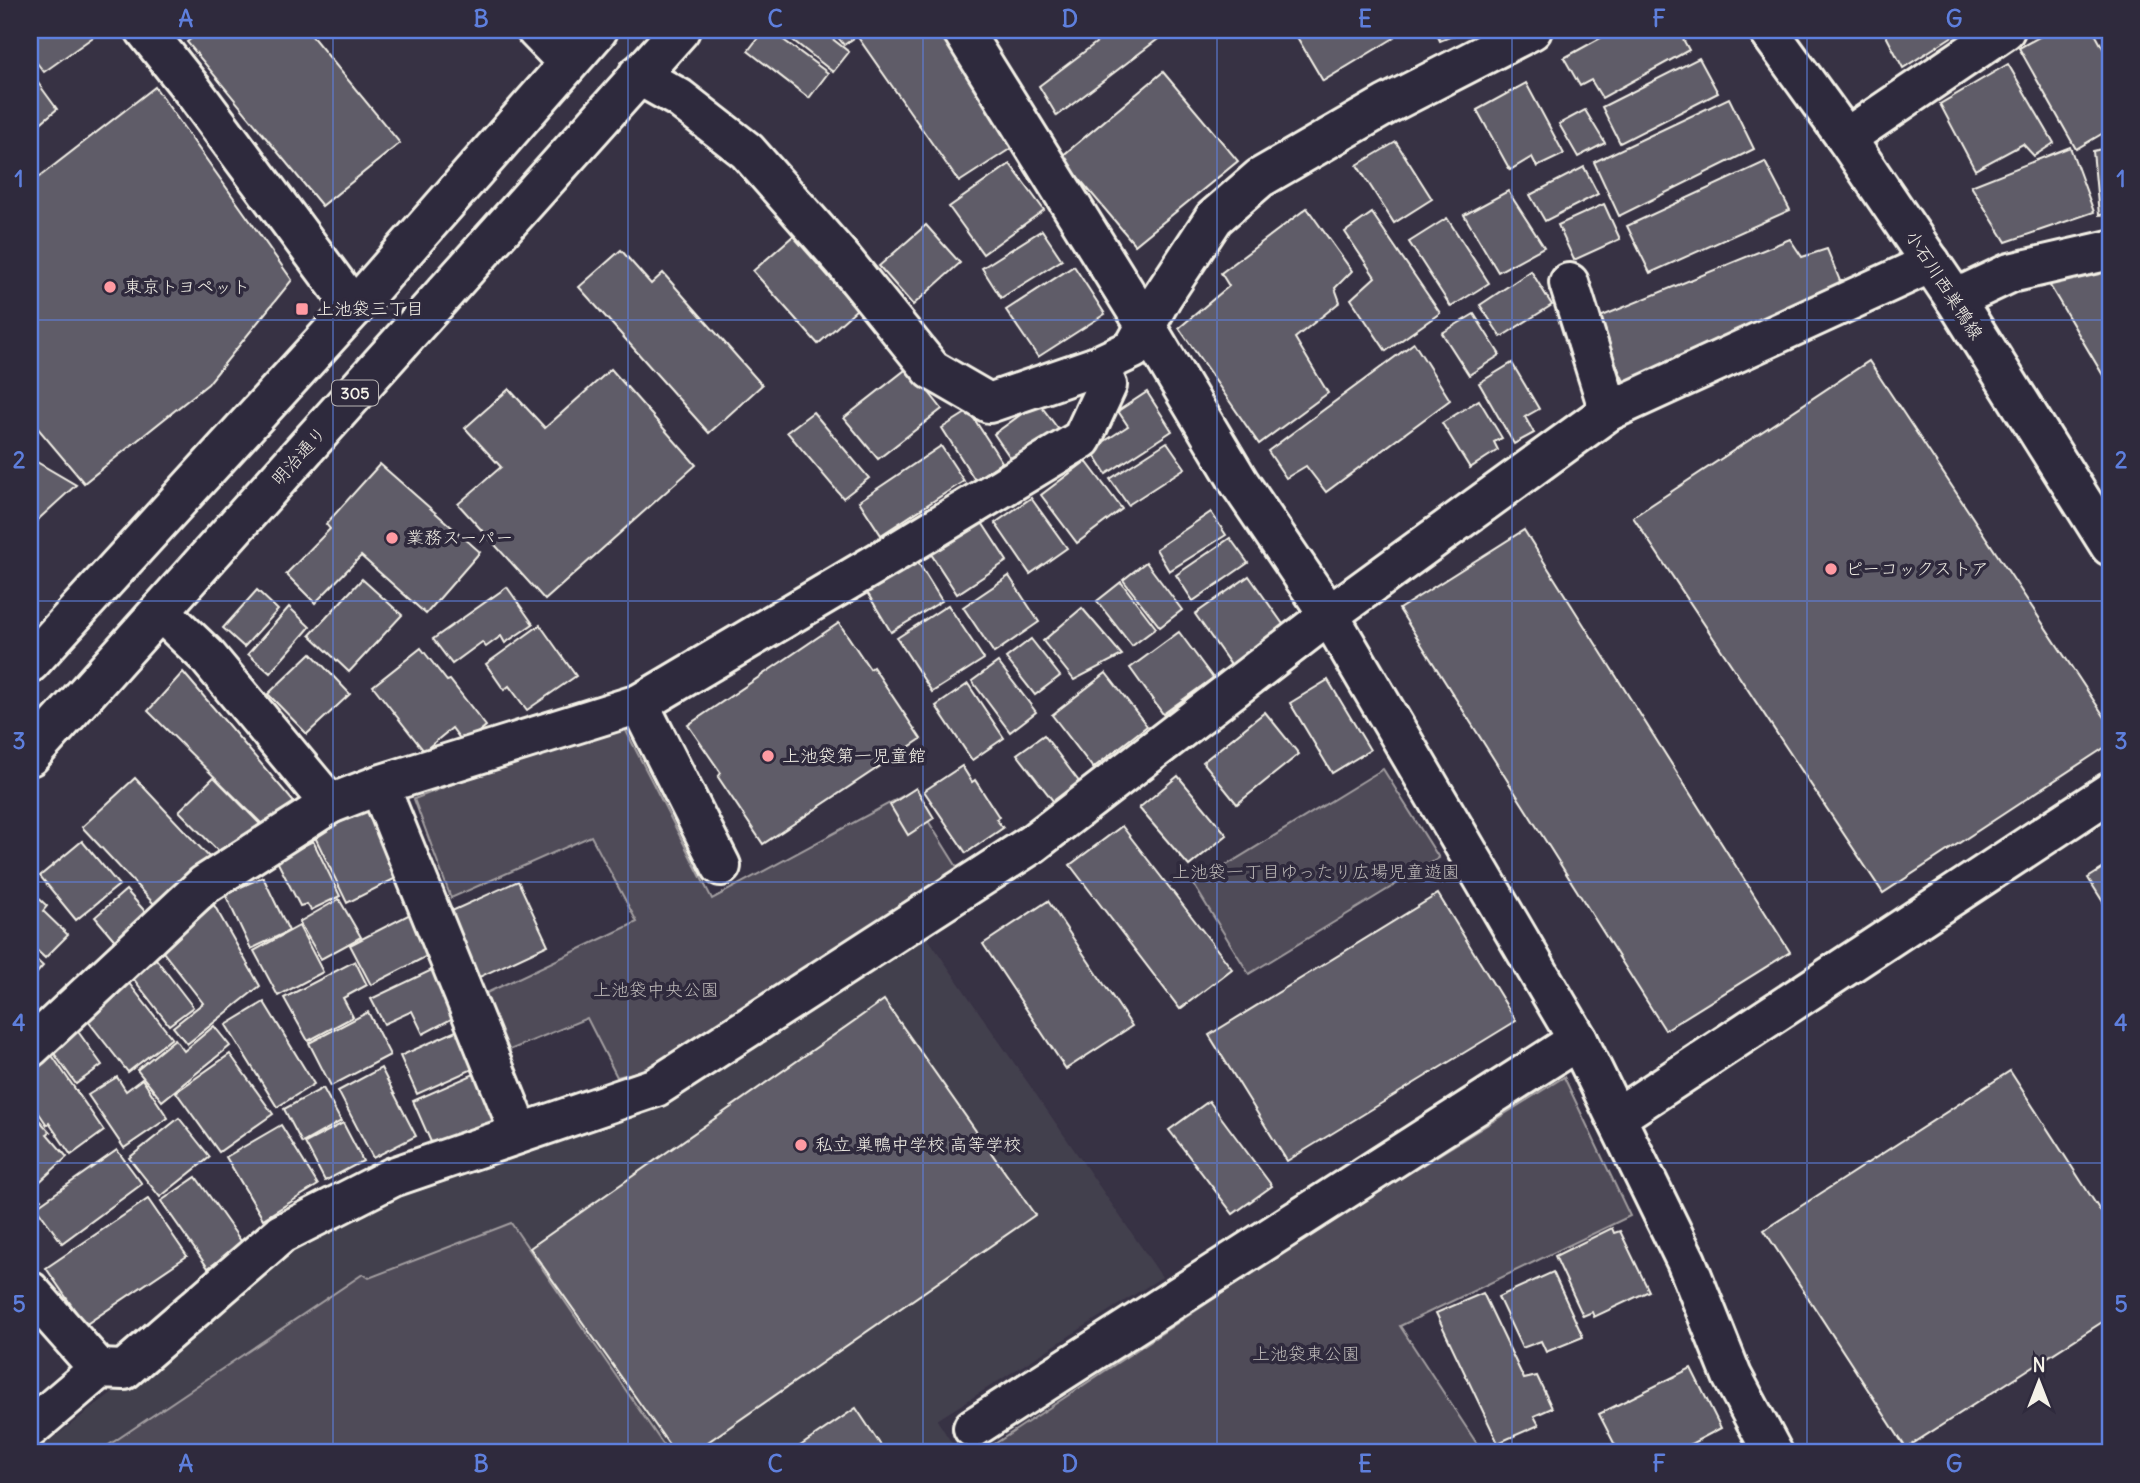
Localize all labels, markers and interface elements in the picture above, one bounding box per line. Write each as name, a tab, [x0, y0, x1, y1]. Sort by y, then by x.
text: A	[179, 4, 194, 33]
text: B	[473, 4, 489, 33]
text: C	[767, 4, 783, 33]
text: D	[1062, 4, 1078, 33]
text: E	[1358, 4, 1372, 33]
text: F	[1652, 4, 1666, 33]
text: G	[1946, 4, 1962, 33]
text: 1	[14, 164, 24, 193]
text: 1	[2116, 164, 2126, 193]
street label: 小石川西巣鴨線	[1900, 226, 1988, 344]
place label: 東京トヨペット	[124, 275, 250, 298]
marker: 東京トヨペット	[102, 279, 118, 295]
place label: 上池袋三丁目	[316, 297, 424, 320]
marker: 上池袋三丁目	[294, 301, 310, 317]
road number: 305	[332, 380, 378, 406]
street label: 明治通り	[266, 421, 331, 490]
text: 2	[13, 445, 26, 474]
text: 2	[2115, 445, 2128, 474]
place label: 業務スーパー	[406, 526, 513, 549]
marker: 業務スーパー	[384, 530, 400, 546]
place label: ピーコックストア	[1845, 557, 1989, 580]
marker: ピーコックストア	[1823, 561, 1839, 577]
text: 3	[12, 726, 26, 755]
text: 3	[2114, 726, 2128, 755]
place label: 上池袋第一児童館	[782, 744, 926, 767]
marker: 上池袋第一児童館	[760, 748, 776, 764]
park label: 上池袋一丁目ゆったり広場児童遊園	[1172, 860, 1460, 883]
park label: 上池袋中央公園	[593, 978, 719, 1001]
text: 4	[12, 1008, 26, 1037]
text: 4	[2114, 1008, 2128, 1037]
place label: 私立 巣鴨中学校 高等学校	[815, 1133, 1022, 1156]
marker: 私立 巣鴨中学校 高等学校	[793, 1137, 809, 1153]
text: 5	[12, 1289, 26, 1318]
text: 5	[2114, 1289, 2128, 1318]
park label: 上池袋東公園	[1252, 1342, 1360, 1365]
north arrow	[2004, 1346, 2074, 1416]
text: N	[2032, 1353, 2046, 1377]
text: A	[179, 1449, 194, 1478]
text: B	[473, 1449, 489, 1478]
text: C	[767, 1449, 783, 1478]
text: D	[1062, 1449, 1078, 1478]
text: E	[1358, 1449, 1372, 1478]
text: F	[1652, 1449, 1666, 1478]
text: G	[1946, 1449, 1962, 1478]

